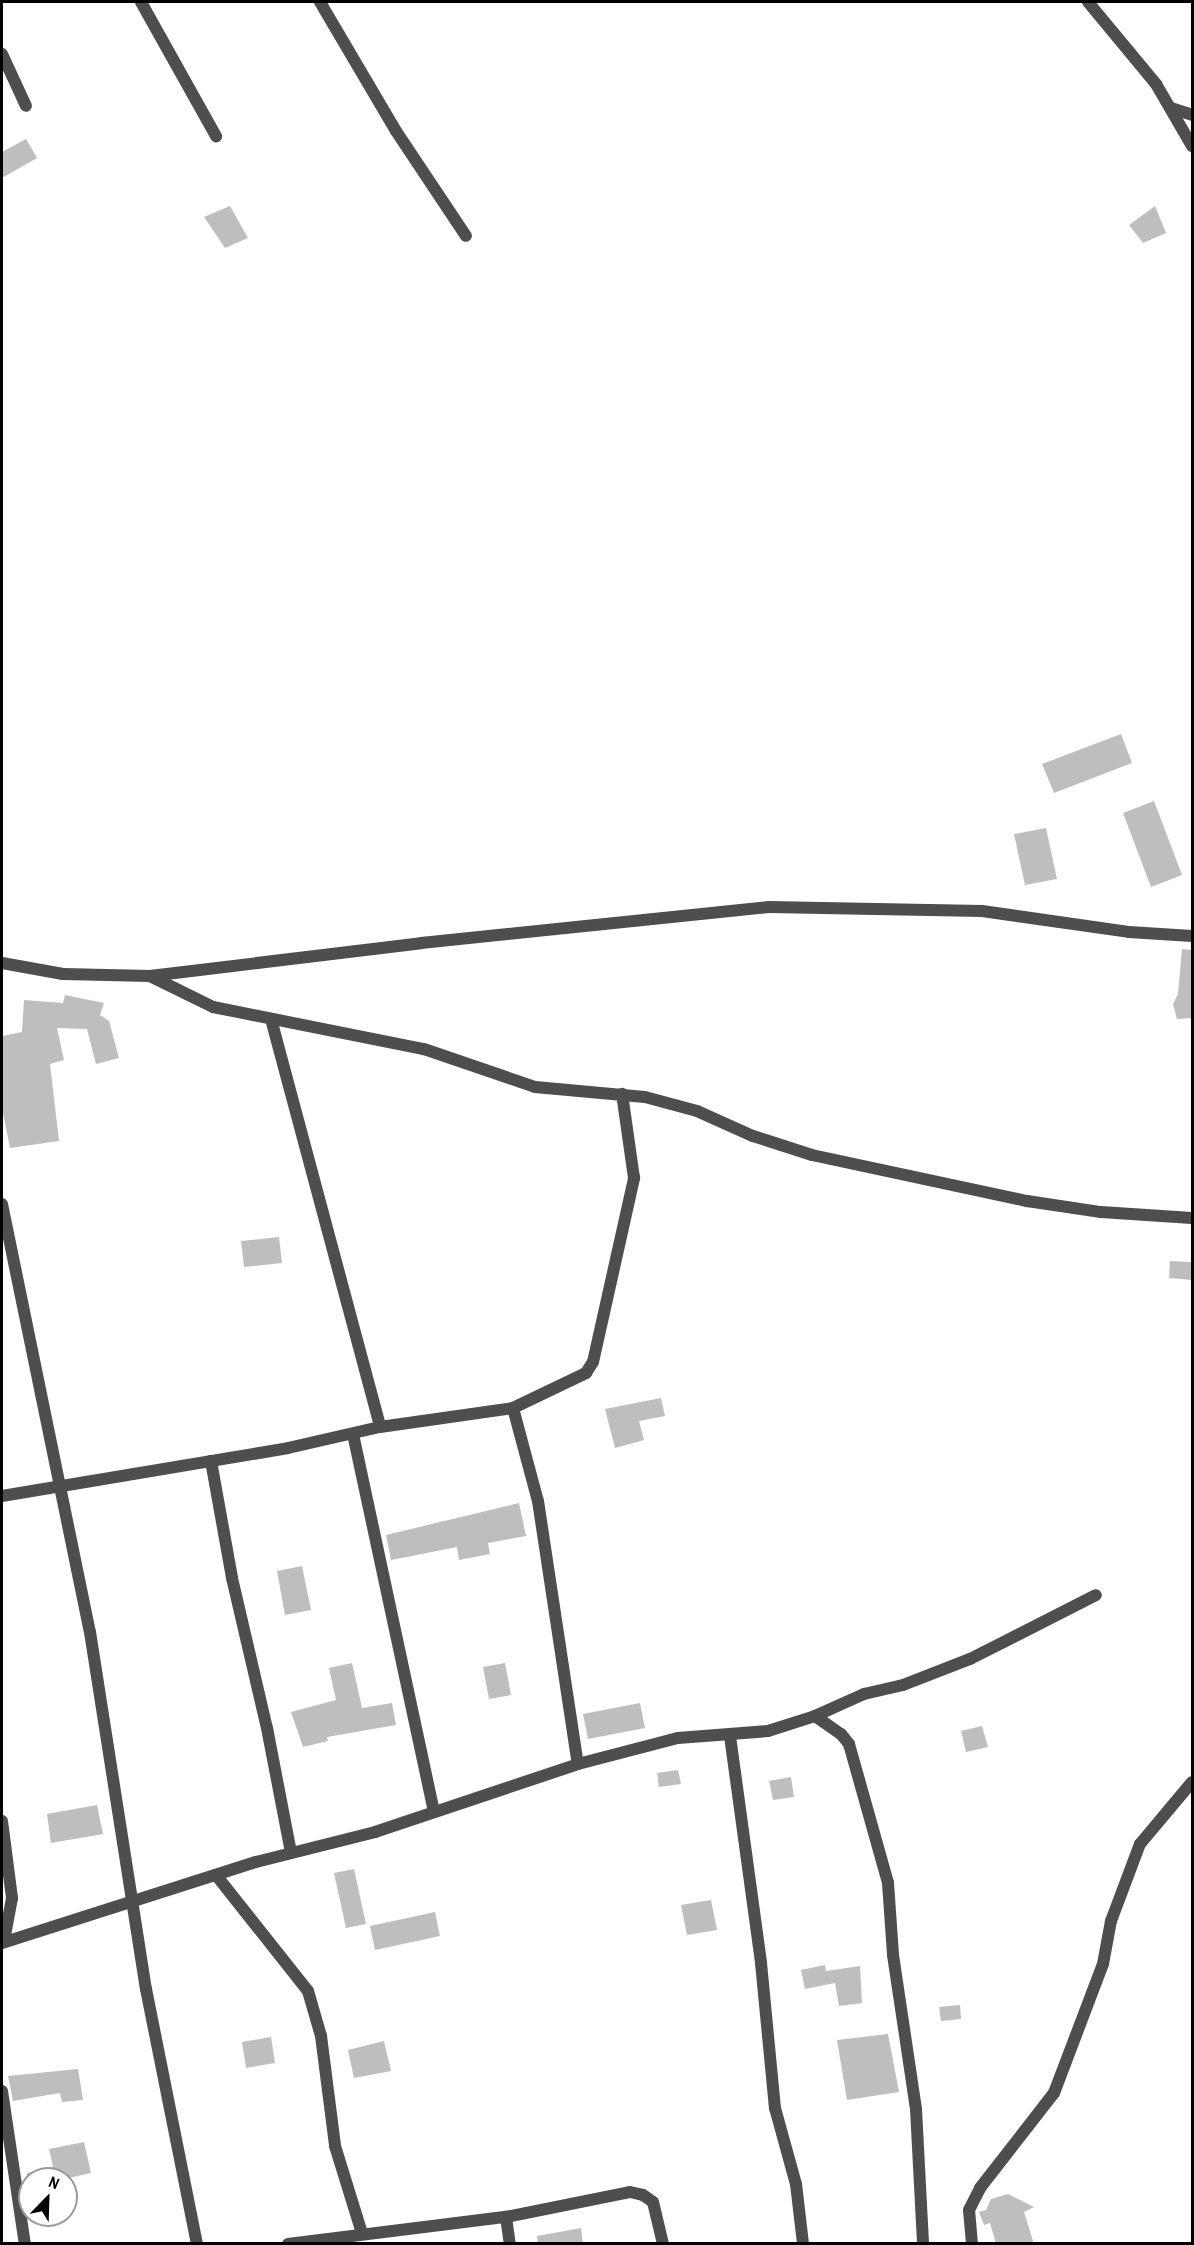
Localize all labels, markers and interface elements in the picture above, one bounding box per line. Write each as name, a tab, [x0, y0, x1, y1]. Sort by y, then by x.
north arrow	[18, 2167, 78, 2227]
text: N	[46, 2170, 63, 2194]

